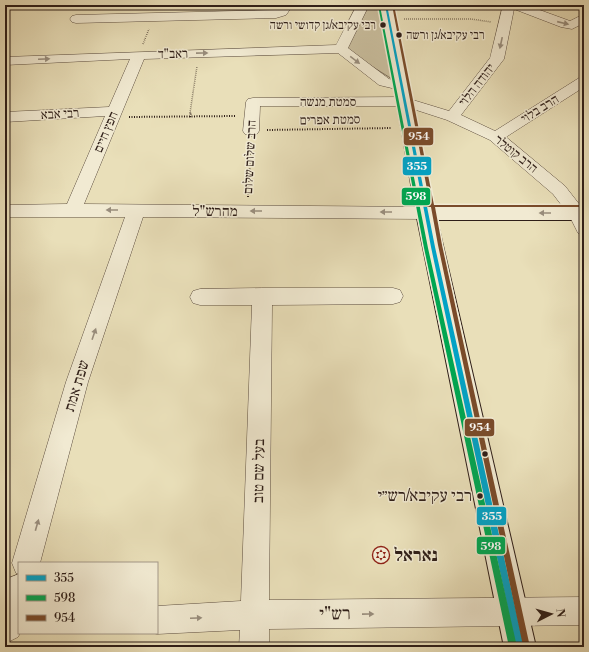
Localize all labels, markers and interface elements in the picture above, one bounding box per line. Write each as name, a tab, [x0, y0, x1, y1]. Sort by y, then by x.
place label: רבי עקיבא/גן קדושי ורשה	[270, 18, 376, 33]
marker: רבי עקיבא/גן קדושי ורשה	[378, 20, 388, 30]
one-way arrow	[557, 20, 569, 26]
place label: רבי עקיבא/גן ורשה	[406, 28, 485, 43]
marker: רבי עקיבא/גן ורשה	[394, 30, 404, 40]
one-way arrow	[497, 37, 503, 49]
street label: ראב"ד	[158, 46, 188, 62]
one-way arrow	[196, 50, 209, 56]
one-way arrow	[38, 56, 51, 62]
one-way arrow	[350, 56, 361, 64]
street label: יהודה הלוי	[455, 60, 499, 110]
street label: הרב בלוי	[518, 91, 562, 127]
street label: סמטת מנשה	[300, 94, 356, 110]
street label: רבי אבא	[40, 105, 80, 123]
street label: חפץ חיים	[90, 109, 122, 155]
street label: סמטת אפרים	[299, 111, 361, 129]
street label: הרב שלום שלום	[240, 119, 260, 194]
line badge: 954	[403, 127, 434, 146]
text: 954	[408, 130, 430, 144]
street label: הרב קוטלר	[491, 132, 541, 176]
line badge: 355	[402, 156, 432, 176]
text: 355	[407, 160, 427, 174]
line badge: 598	[401, 187, 431, 206]
text: 598	[406, 190, 426, 204]
street label: מהרש"ל	[192, 202, 238, 221]
one-way arrow	[105, 207, 118, 213]
one-way arrow	[249, 208, 262, 214]
one-way arrow	[379, 209, 392, 215]
one-way arrow	[538, 210, 551, 216]
one-way arrow	[91, 327, 97, 339]
street label: שפת אמת	[60, 358, 94, 414]
line badge: 954	[464, 418, 495, 437]
text: 954	[469, 421, 491, 435]
street label: בעל שם טוב	[249, 439, 269, 503]
unlabelled marker	[480, 449, 490, 459]
place label: רבי עקיבא/רש״י	[377, 485, 472, 507]
marker: רבי עקיבא/רש״י	[475, 491, 485, 501]
line badge: 355	[476, 506, 507, 526]
text: 355	[482, 510, 502, 524]
one-way arrow	[34, 519, 40, 531]
line badge: 598	[476, 536, 506, 555]
text: 598	[481, 540, 501, 554]
place label: נאראל	[394, 544, 438, 567]
synagogue icon: נאראל	[371, 545, 391, 565]
legend	[18, 562, 158, 634]
text: 355	[54, 571, 74, 586]
text: 598	[54, 591, 75, 606]
north arrow	[531, 594, 571, 634]
street label: רש"י	[319, 602, 351, 626]
text: N	[553, 608, 567, 618]
text: 954	[54, 611, 75, 626]
one-way arrow	[362, 611, 375, 617]
one-way arrow	[190, 615, 202, 622]

